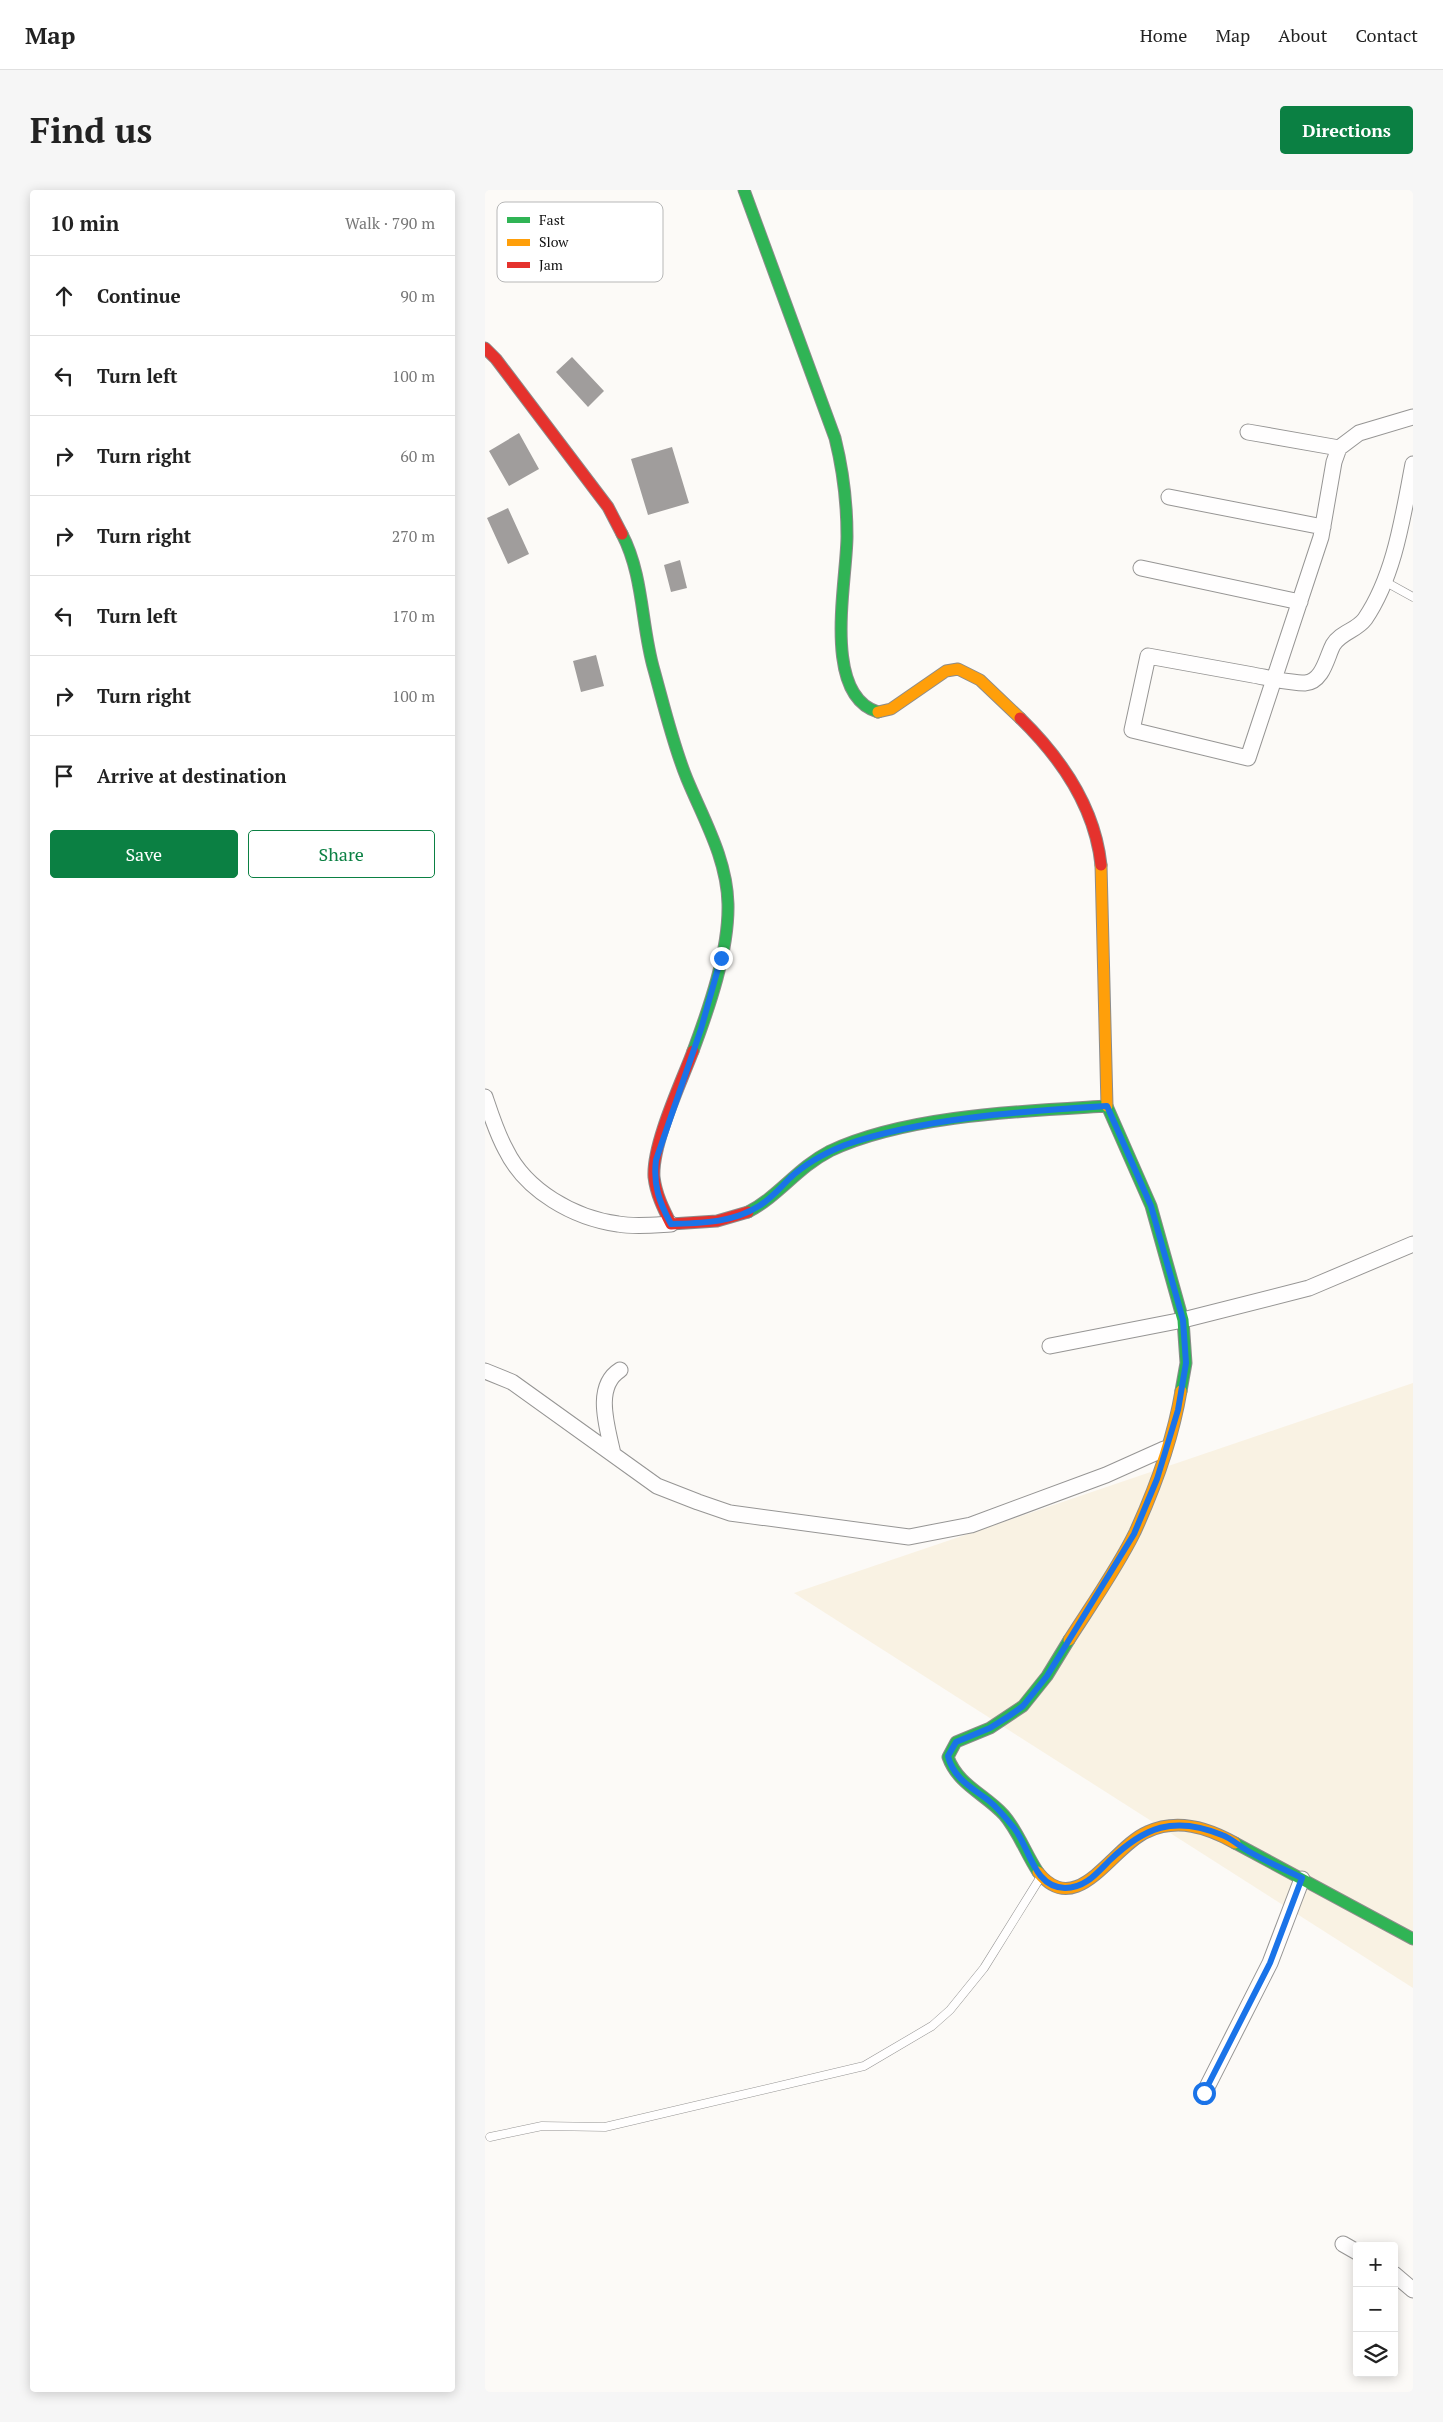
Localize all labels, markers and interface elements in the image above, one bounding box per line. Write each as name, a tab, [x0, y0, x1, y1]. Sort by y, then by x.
text: Map	[25, 19, 75, 51]
text: Home	[1140, 23, 1187, 47]
text: Map	[1215, 23, 1250, 47]
text: About	[1278, 23, 1327, 47]
text: Contact	[1355, 23, 1418, 47]
button: Directions	[1280, 106, 1413, 154]
text: Find us	[30, 107, 152, 153]
legend	[497, 202, 663, 282]
text: 10 min	[50, 209, 119, 237]
text: Fast	[539, 210, 566, 229]
text: Walk · 790 m	[345, 212, 435, 234]
text: Slow	[539, 232, 569, 251]
text: Jam	[539, 255, 563, 274]
icon: ahead	[50, 282, 78, 310]
text: Continue	[97, 283, 181, 308]
text: 90 m	[400, 285, 435, 307]
icon: left	[50, 362, 78, 390]
text: Turn left	[97, 363, 178, 388]
text: 100 m	[392, 365, 435, 387]
icon: right	[50, 442, 78, 470]
text: Turn right	[97, 443, 191, 468]
text: 60 m	[400, 445, 435, 467]
icon: right	[50, 522, 78, 550]
text: Turn right	[97, 523, 191, 548]
text: 270 m	[392, 525, 435, 547]
icon: left	[50, 602, 78, 630]
text: Turn left	[97, 603, 178, 628]
text: 170 m	[392, 605, 435, 627]
icon: right	[50, 682, 78, 710]
text: Turn right	[97, 683, 191, 708]
text: 100 m	[392, 685, 435, 707]
icon: arrive	[50, 762, 78, 790]
text: Arrive at destination	[97, 763, 286, 788]
button: Save	[50, 830, 238, 878]
button: Share	[248, 830, 435, 878]
route end	[710, 947, 733, 970]
route start	[1193, 2082, 1216, 2105]
map controls	[1353, 2242, 1398, 2377]
button: +	[1353, 2242, 1398, 2287]
button: −	[1353, 2287, 1398, 2332]
button: layers	[1353, 2332, 1398, 2377]

